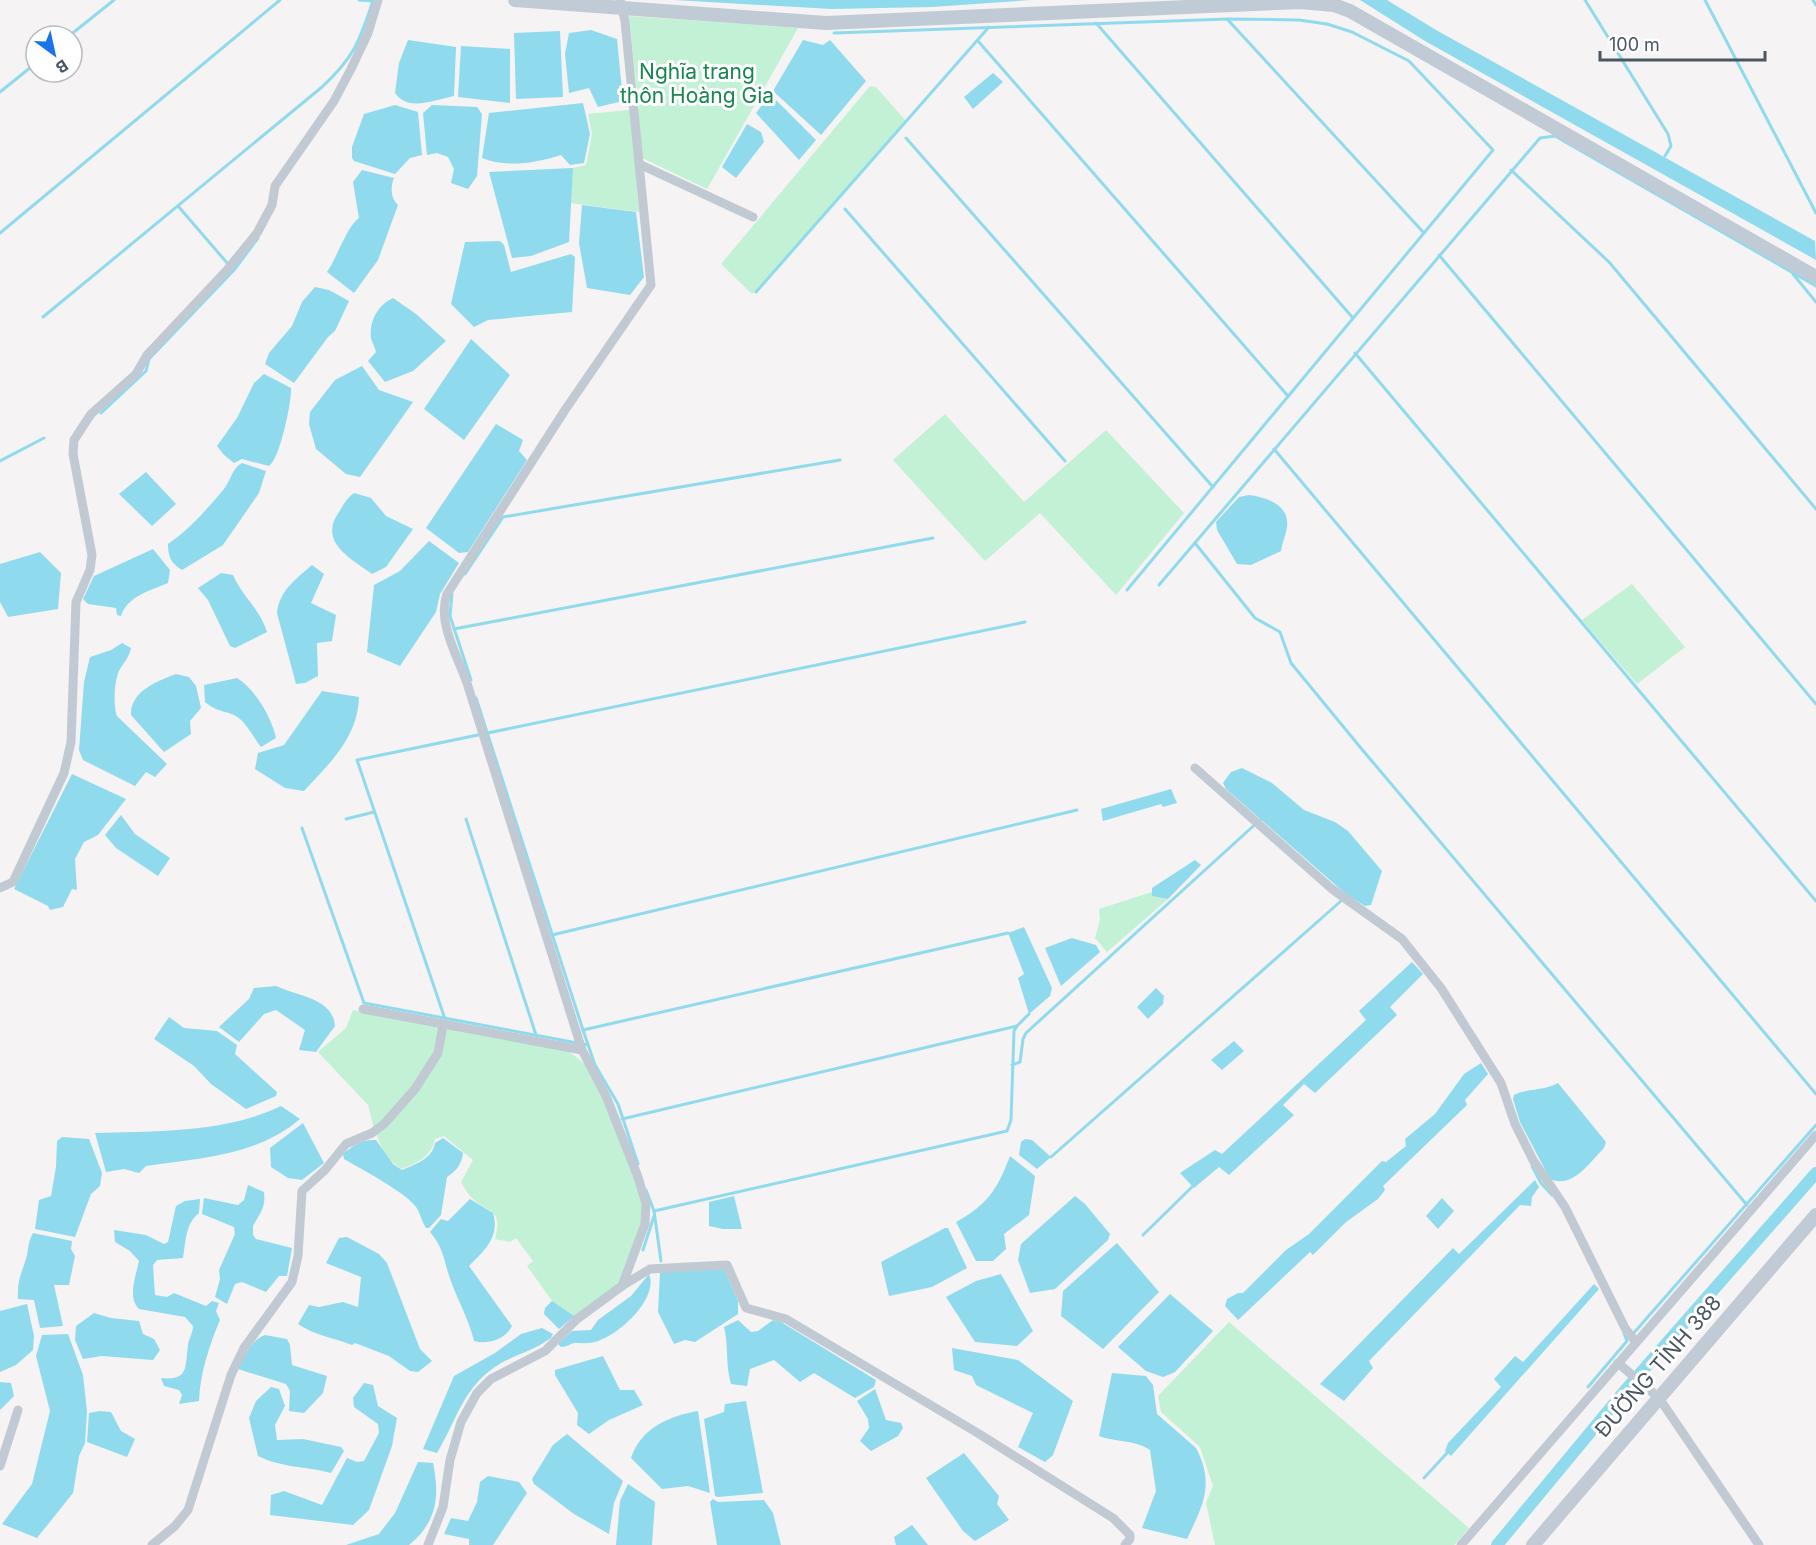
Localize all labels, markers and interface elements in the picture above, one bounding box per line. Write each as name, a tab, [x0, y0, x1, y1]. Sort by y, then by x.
north arrow	[24, 24, 84, 84]
scale bar	[1600, 24, 1765, 62]
text: 100 m	[1609, 34, 1660, 55]
text: B	[52, 55, 72, 78]
park label: Nghĩa trang thôn Hoàng Gia	[620, 59, 774, 108]
street label: ĐƯỜNG TỈNH 388	[1589, 1289, 1726, 1442]

